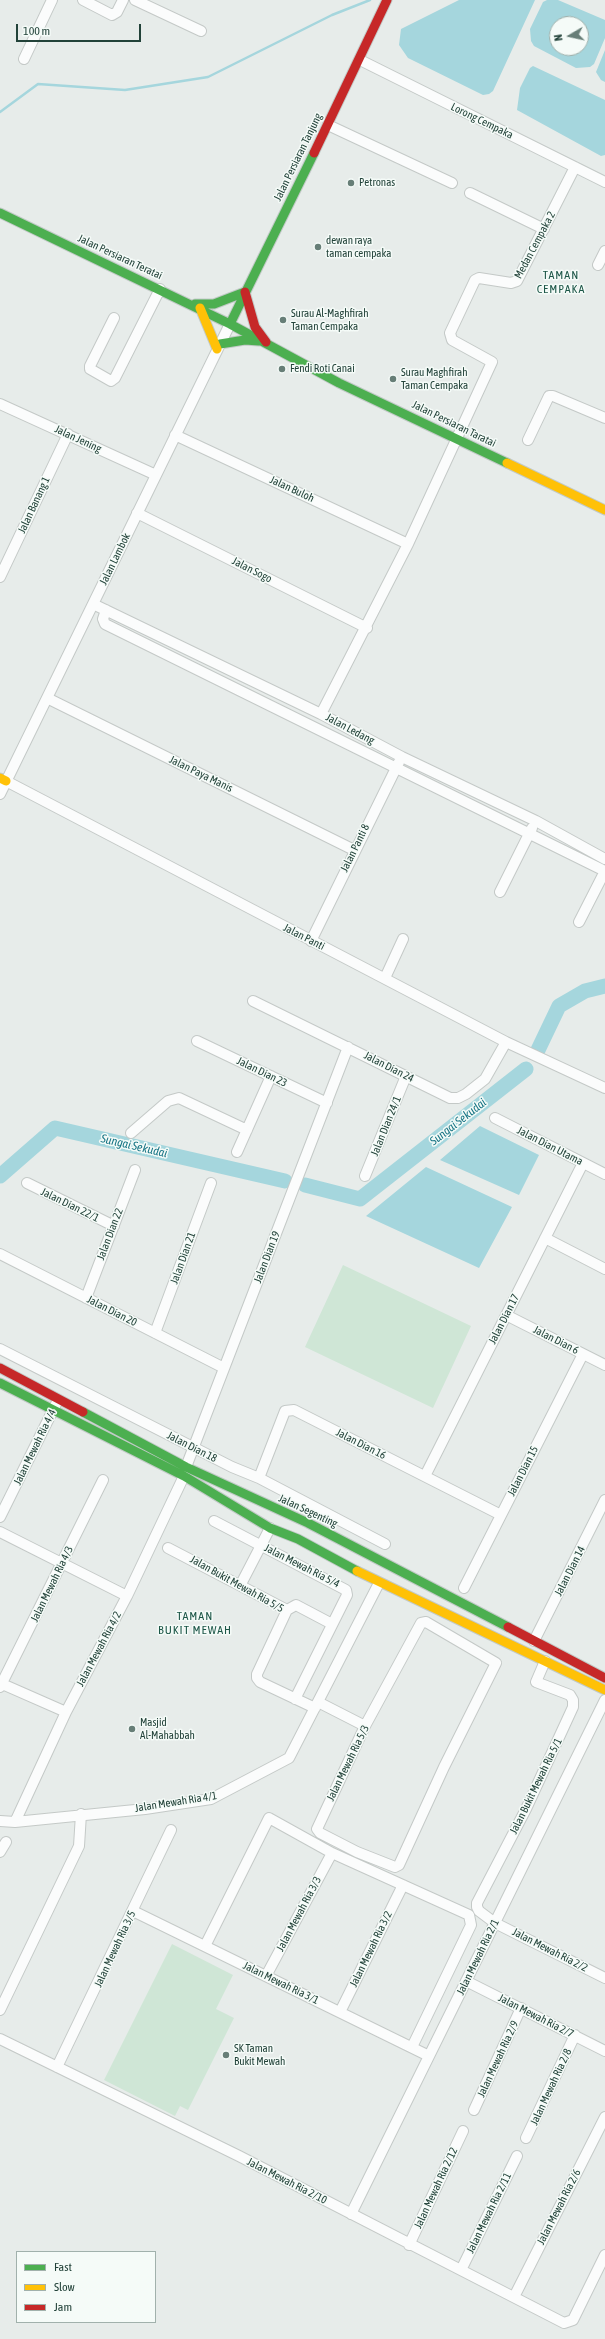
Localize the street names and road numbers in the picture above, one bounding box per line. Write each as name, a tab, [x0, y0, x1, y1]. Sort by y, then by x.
street label: Lorong Cempaka	[449, 100, 515, 142]
street label: Jalan Persiaran Tanjung	[271, 111, 325, 203]
street label: Medan Cempaka 2	[512, 209, 558, 281]
street label: Jalan Persiaran Teratai	[76, 232, 164, 282]
street label: Jalan Persiaran Taratai	[410, 398, 498, 450]
street label: Jalan Jening	[53, 422, 103, 456]
street label: Jalan Buloh	[268, 473, 316, 505]
street label: Jalan Banang 1	[15, 475, 53, 535]
street label: Jalan Lambok	[97, 531, 133, 587]
street label: Jalan Sogo	[230, 554, 274, 586]
street label: Jalan Ledang	[323, 711, 377, 747]
street label: Jalan Paya Manis	[167, 753, 235, 795]
street label: Jalan Panti 8	[338, 822, 372, 874]
street label: Jalan Panti	[281, 921, 327, 953]
street label: Jalan Dian 24	[362, 1049, 416, 1085]
street label: Jalan Dian 23	[235, 1054, 289, 1090]
street label: Jalan Dian 24/1	[368, 1094, 404, 1158]
street label: Jalan Dian Utama	[515, 1124, 585, 1168]
street label: Jalan Dian 22/1	[39, 1185, 101, 1225]
street label: Jalan Dian 22	[94, 1206, 126, 1262]
street label: Jalan Dian 19	[251, 1229, 283, 1285]
street label: Jalan Dian 21	[167, 1230, 199, 1286]
street label: Jalan Dian 17	[486, 1292, 522, 1346]
street label: Jalan Dian 20	[85, 1293, 139, 1329]
street label: Jalan Dian 6	[531, 1323, 581, 1357]
street label: Jalan Mewah Ria 4/4	[11, 1407, 59, 1487]
street label: Jalan Dian 16	[334, 1426, 388, 1462]
street label: Jalan Dian 18	[165, 1429, 219, 1465]
street label: Jalan Dian 15	[505, 1444, 541, 1498]
street label: Jalan Segenting	[276, 1492, 340, 1530]
street label: Jalan Mewah Ria 5/4	[262, 1541, 342, 1591]
street label: Jalan Mewah Ria 4/3	[28, 1544, 76, 1624]
street label: Jalan Dian 14	[552, 1544, 588, 1598]
street label: Jalan Bukit Mewah Ria 5/5	[188, 1553, 286, 1615]
street label: Jalan Mewah Ria 4/2	[74, 1609, 124, 1689]
street label: Jalan Mewah Ria 5/3	[324, 1723, 372, 1803]
street label: Jalan Bukit Mewah Ria 5/1	[507, 1736, 565, 1836]
street label: Jalan Mewah Ria 4/1	[134, 1789, 218, 1815]
street label: Jalan Mewah Ria 3/3	[274, 1874, 324, 1954]
street label: Jalan Mewah Ria 3/5	[92, 1909, 138, 1989]
street label: Jalan Mewah Ria 3/2	[347, 1909, 395, 1989]
street label: Jalan Mewah Ria 2/1	[454, 1917, 502, 1997]
street label: Jalan Mewah Ria 2/2	[510, 1925, 590, 1975]
street label: Jalan Mewah Ria 3/1	[241, 1959, 321, 2007]
street label: Jalan Mewah Ria 2/7	[496, 1991, 576, 2041]
street label: Jalan Mewah Ria 2/9	[475, 2019, 521, 2099]
street label: Jalan Mewah Ria 2/8	[528, 2047, 574, 2127]
street label: Jalan Mewah Ria 2/12	[411, 2145, 461, 2231]
street label: Jalan Mewah Ria 2/10	[245, 2155, 329, 2207]
street label: Jalan Mewah Ria 2/6	[534, 2167, 584, 2247]
street label: Jalan Mewah Ria 2/11	[464, 2171, 514, 2255]

